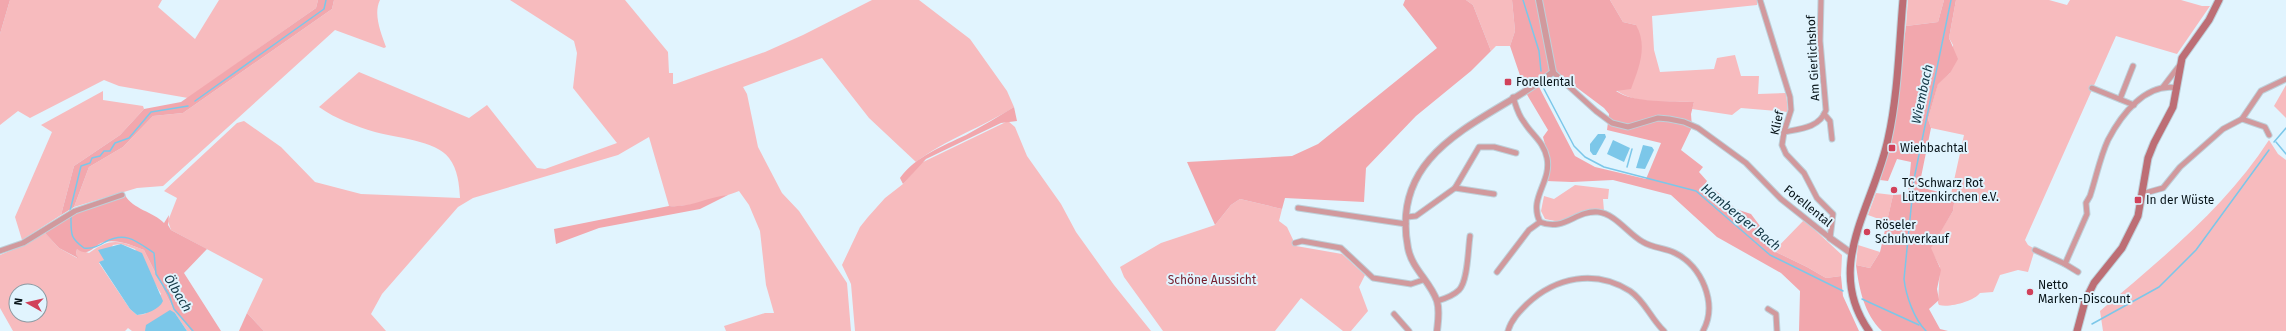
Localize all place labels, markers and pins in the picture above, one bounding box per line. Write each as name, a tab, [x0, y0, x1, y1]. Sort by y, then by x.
place label: Forellental	[1516, 75, 1574, 89]
marker: Forellental	[1503, 77, 1513, 87]
place label: Wiehbachtal	[1900, 141, 1968, 155]
marker: Wiehbachtal	[1887, 143, 1897, 153]
place label: TC Schwarz Rot Lützenkirchen e.V.	[1902, 176, 1999, 204]
marker: TC Schwarz Rot Lützenkirchen e.V.	[1889, 185, 1899, 195]
place label: In der Wüste	[2146, 193, 2214, 207]
marker: In der Wüste	[2133, 195, 2143, 205]
place label: Röseler Schuhverkauf	[1875, 218, 1950, 246]
marker: Röseler Schuhverkauf	[1862, 227, 1872, 237]
place label: Netto Marken-Discount	[2038, 278, 2131, 306]
marker: Netto Marken-Discount	[2025, 287, 2035, 297]

